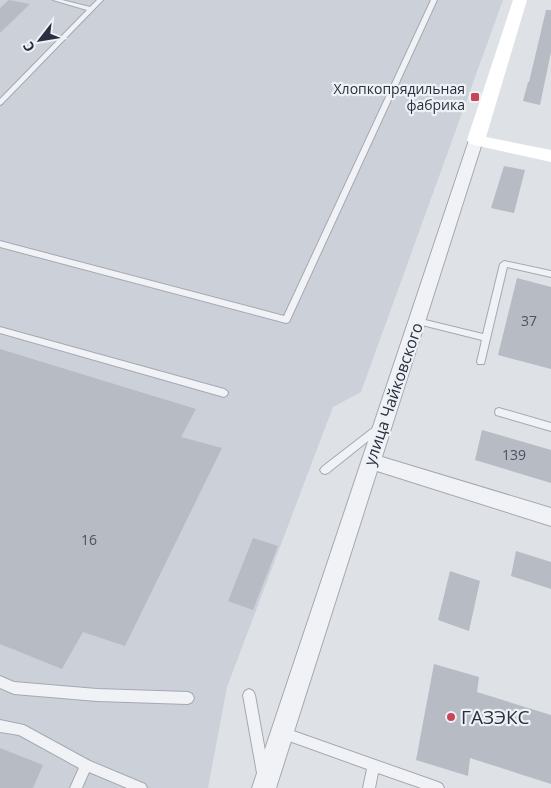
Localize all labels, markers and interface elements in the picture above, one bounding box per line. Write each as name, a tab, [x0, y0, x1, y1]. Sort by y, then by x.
north arrow	[15, 15, 65, 65]
text: С	[18, 38, 39, 56]
place label: Хлопкопрядильная фабрика	[334, 79, 465, 114]
marker: Хлопкопрядильная фабрика	[469, 91, 481, 103]
house number: 37	[521, 311, 537, 330]
street label: улица Чайковского	[358, 320, 428, 468]
house number: 139	[502, 445, 526, 464]
house number: 16	[81, 530, 97, 549]
place label: ГАЗЭКС	[461, 704, 530, 730]
marker: ГАЗЭКС	[445, 711, 457, 723]

